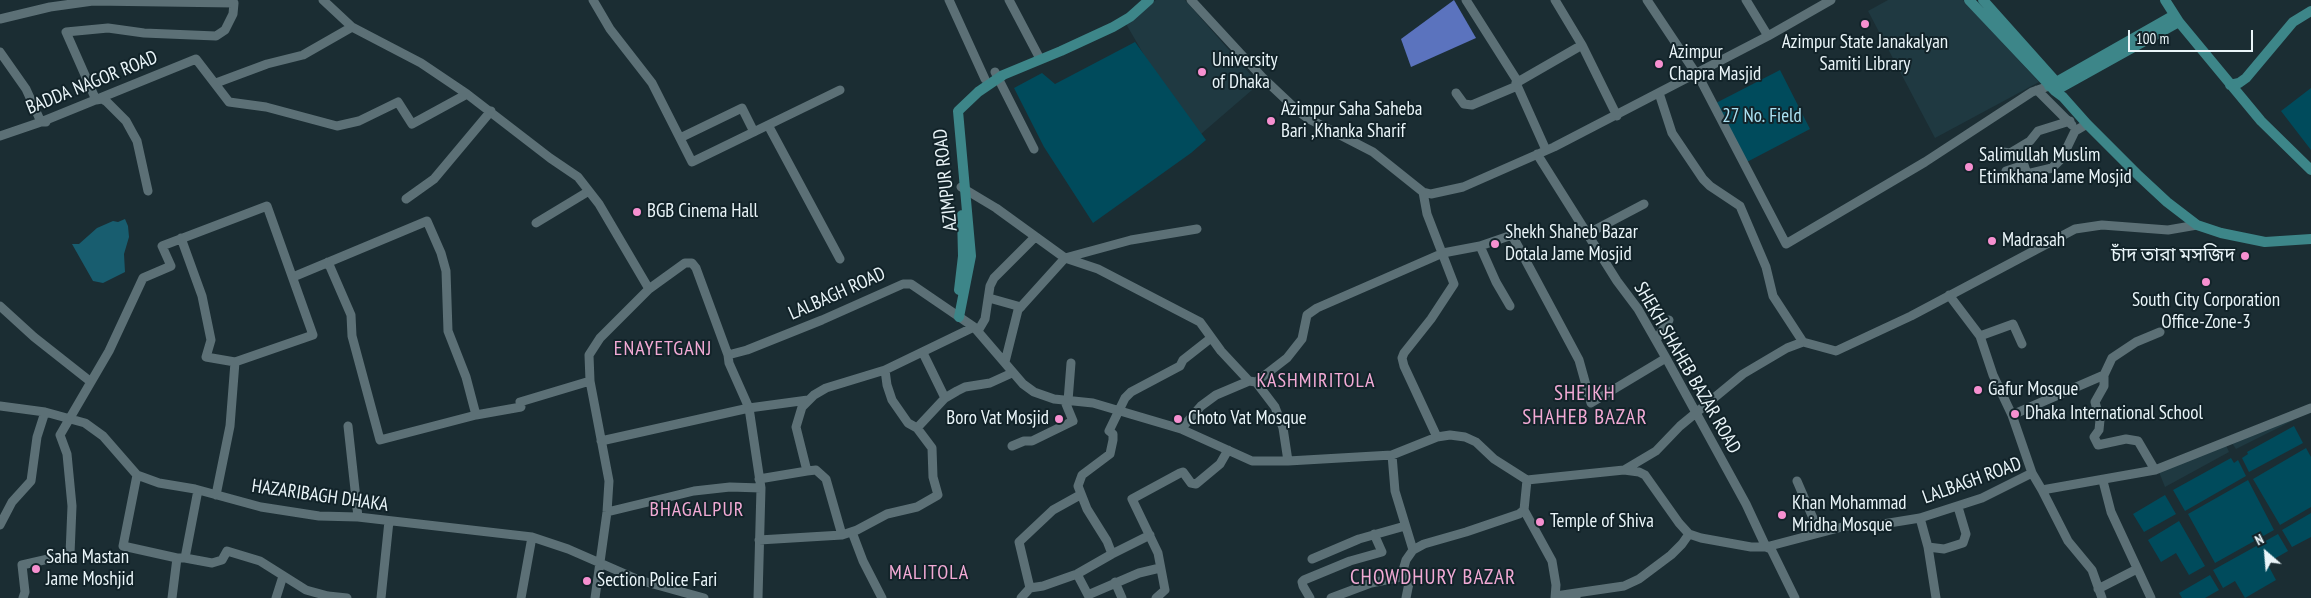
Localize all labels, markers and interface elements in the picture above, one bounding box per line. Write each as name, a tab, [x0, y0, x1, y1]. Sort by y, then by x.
marker: Azimpur State Janakalyan Samiti Library	[1859, 18, 1871, 30]
scale bar	[2131, 20, 2256, 52]
text: 100 m	[2136, 29, 2169, 48]
place label: Azimpur State Janakalyan Samiti Library	[1782, 32, 1948, 76]
place label: Azimpur Chapra Masjid	[1669, 42, 1761, 86]
street label: BADDA NAGOR ROAD	[23, 46, 161, 120]
place label: University of Dhaka	[1212, 50, 1278, 94]
marker: Azimpur Chapra Masjid	[1653, 58, 1665, 70]
marker: University of Dhaka	[1196, 66, 1208, 78]
place label: Azimpur Saha Saheba Bari ,Khanka Sharif	[1281, 99, 1422, 143]
park label: 27 No. Field	[1722, 106, 1802, 128]
marker: Azimpur Saha Saheba Bari ,Khanka Sharif	[1265, 115, 1277, 127]
street label: AZIMPUR ROAD	[929, 128, 963, 232]
place label: Salimullah Muslim Etimkhana Jame Mosjid	[1979, 145, 2132, 189]
marker: Salimullah Muslim Etimkhana Jame Mosjid	[1963, 161, 1975, 173]
place label: BGB Cinema Hall	[647, 201, 758, 223]
marker: BGB Cinema Hall	[631, 206, 643, 218]
place label: Shekh Shaheb Bazar Dotala Jame Mosjid	[1505, 222, 1638, 266]
place label: Madrasah	[2002, 230, 2065, 252]
marker: Madrasah	[1986, 235, 1998, 247]
marker: Shekh Shaheb Bazar Dotala Jame Mosjid	[1489, 238, 1501, 250]
place label: চাঁদ তারা মসজিদ	[2111, 245, 2235, 267]
marker: চাঁদ তারা মসজিদ	[2239, 250, 2251, 262]
street label: LALBAGH ROAD	[785, 263, 889, 325]
marker: South City Corporation Office-Zone-3	[2200, 276, 2212, 288]
street label: SHEKH SHAHEB BAZAR ROAD	[1629, 278, 1745, 458]
place label: South City Corporation Office-Zone-3	[2132, 290, 2280, 334]
district label: ENAYETGANJ	[613, 337, 713, 361]
district label: KASHMIRITOLA	[1255, 369, 1377, 393]
place label: Gafur Mosque	[1988, 379, 2078, 401]
district label: SHEIKH SHAHEB BAZAR	[1521, 381, 1649, 431]
marker: Gafur Mosque	[1972, 384, 1984, 396]
place label: Dhaka International School	[2025, 403, 2203, 425]
place label: Boro Vat Mosjid	[946, 408, 1049, 430]
place label: Choto Vat Mosque	[1188, 408, 1306, 430]
marker: Dhaka International School	[2009, 408, 2021, 420]
marker: Boro Vat Mosjid	[1053, 413, 1065, 425]
marker: Choto Vat Mosque	[1172, 413, 1184, 425]
street label: LALBAGH ROAD	[1919, 453, 2025, 509]
street label: HAZARIBAGH DHAKA	[250, 475, 390, 517]
place label: Khan Mohammad Mridha Mosque	[1792, 493, 1907, 537]
district label: BHAGALPUR	[648, 498, 746, 522]
marker: Khan Mohammad Mridha Mosque	[1776, 509, 1788, 521]
place label: Temple of Shiva	[1550, 511, 1654, 533]
marker: Temple of Shiva	[1534, 516, 1546, 528]
north arrow	[2241, 528, 2291, 578]
text: N	[2252, 530, 2267, 549]
place label: Saha Mastan Jame Moshjid	[46, 547, 134, 591]
district label: MALITOLA	[888, 561, 970, 585]
marker: Saha Mastan Jame Moshjid	[30, 563, 42, 575]
district label: CHOWDHURY BAZAR	[1348, 565, 1518, 591]
place label: Section Police Fari	[597, 570, 717, 592]
marker: Section Police Fari	[581, 575, 593, 587]

